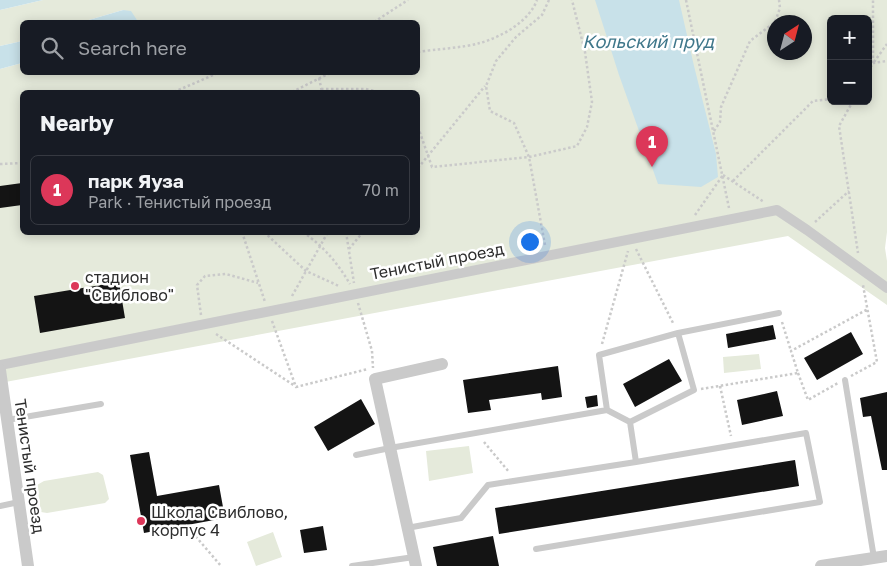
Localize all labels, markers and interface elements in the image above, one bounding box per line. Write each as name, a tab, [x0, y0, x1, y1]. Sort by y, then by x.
north arrow	[767, 15, 812, 60]
map controls	[827, 15, 872, 105]
button: +	[827, 15, 872, 60]
search box	[20, 20, 420, 75]
water label: Кольский пруд	[582, 30, 715, 52]
icon: search	[38, 34, 66, 62]
text: Search here	[78, 36, 187, 59]
button: −	[827, 60, 872, 105]
text: Nearby	[40, 110, 114, 136]
pin: 1	[636, 126, 668, 167]
text: парк Яуза	[88, 169, 184, 192]
text: 1	[53, 180, 61, 200]
text: 70 m	[362, 180, 399, 200]
text: Park · Тенистый проезд	[88, 192, 271, 212]
your location	[517, 229, 543, 255]
street label: Тенистый проезд	[368, 238, 506, 284]
place label: стадион "Свиблово"	[85, 267, 174, 305]
marker: стадион "Свиблово"	[69, 280, 81, 292]
street label: Тенистый проезд	[11, 397, 49, 535]
place label: Школа Свиблово, корпус 4	[151, 502, 288, 540]
marker: Школа Свиблово, корпус 4	[135, 515, 147, 527]

